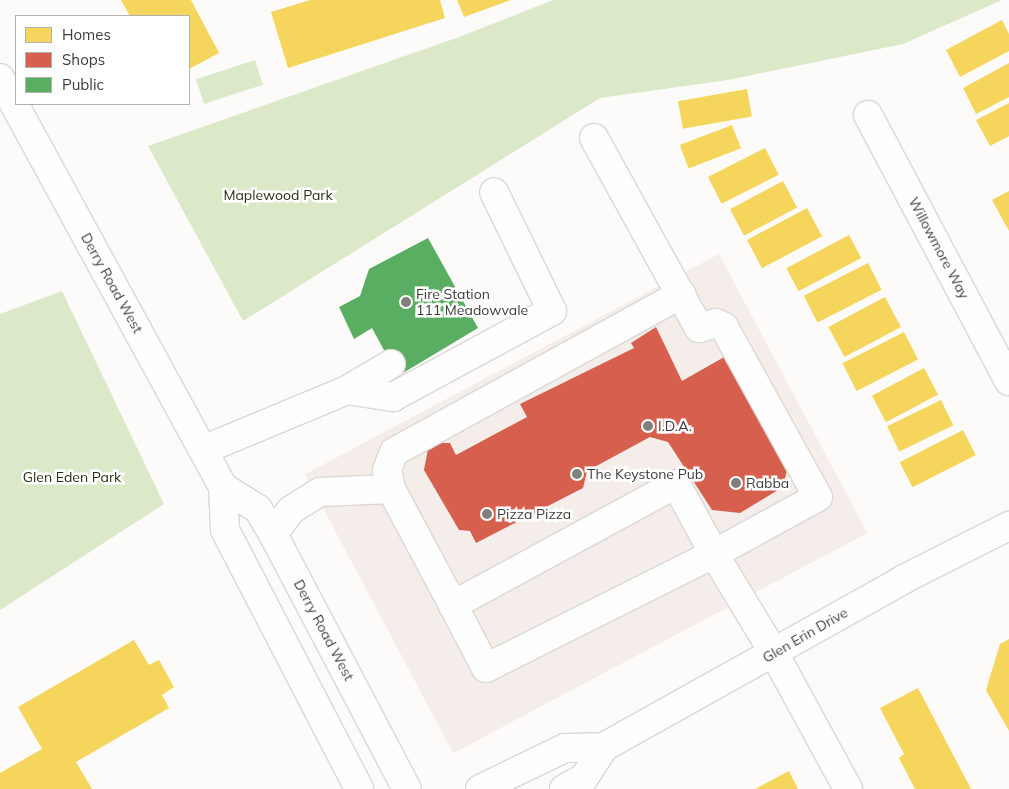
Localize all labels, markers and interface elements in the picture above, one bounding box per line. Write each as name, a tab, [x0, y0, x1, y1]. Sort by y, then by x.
legend	[15, 15, 190, 105]
text: Homes	[62, 25, 111, 44]
text: Shops	[62, 50, 105, 69]
text: Public	[62, 75, 104, 94]
park label: Maplewood Park	[223, 187, 333, 203]
street label: Willowmore Way	[905, 194, 973, 302]
street label: Derry Road West	[78, 230, 146, 336]
place label: Fire Station 111 Meadowvale	[416, 286, 528, 318]
marker: Fire Station 111 Meadowvale	[400, 296, 412, 308]
place label: I.D.A.	[658, 418, 692, 434]
marker: I.D.A.	[642, 420, 654, 432]
place label: The Keystone Pub	[587, 466, 703, 482]
marker: The Keystone Pub	[571, 468, 583, 480]
park label: Glen Eden Park	[23, 469, 121, 485]
place label: Rabba	[746, 475, 789, 491]
marker: Rabba	[730, 477, 742, 489]
place label: Pizza Pizza	[497, 506, 571, 522]
marker: Pizza Pizza	[481, 508, 493, 520]
street label: Derry Road West	[290, 577, 358, 683]
street label: Glen Erin Drive	[760, 604, 850, 666]

